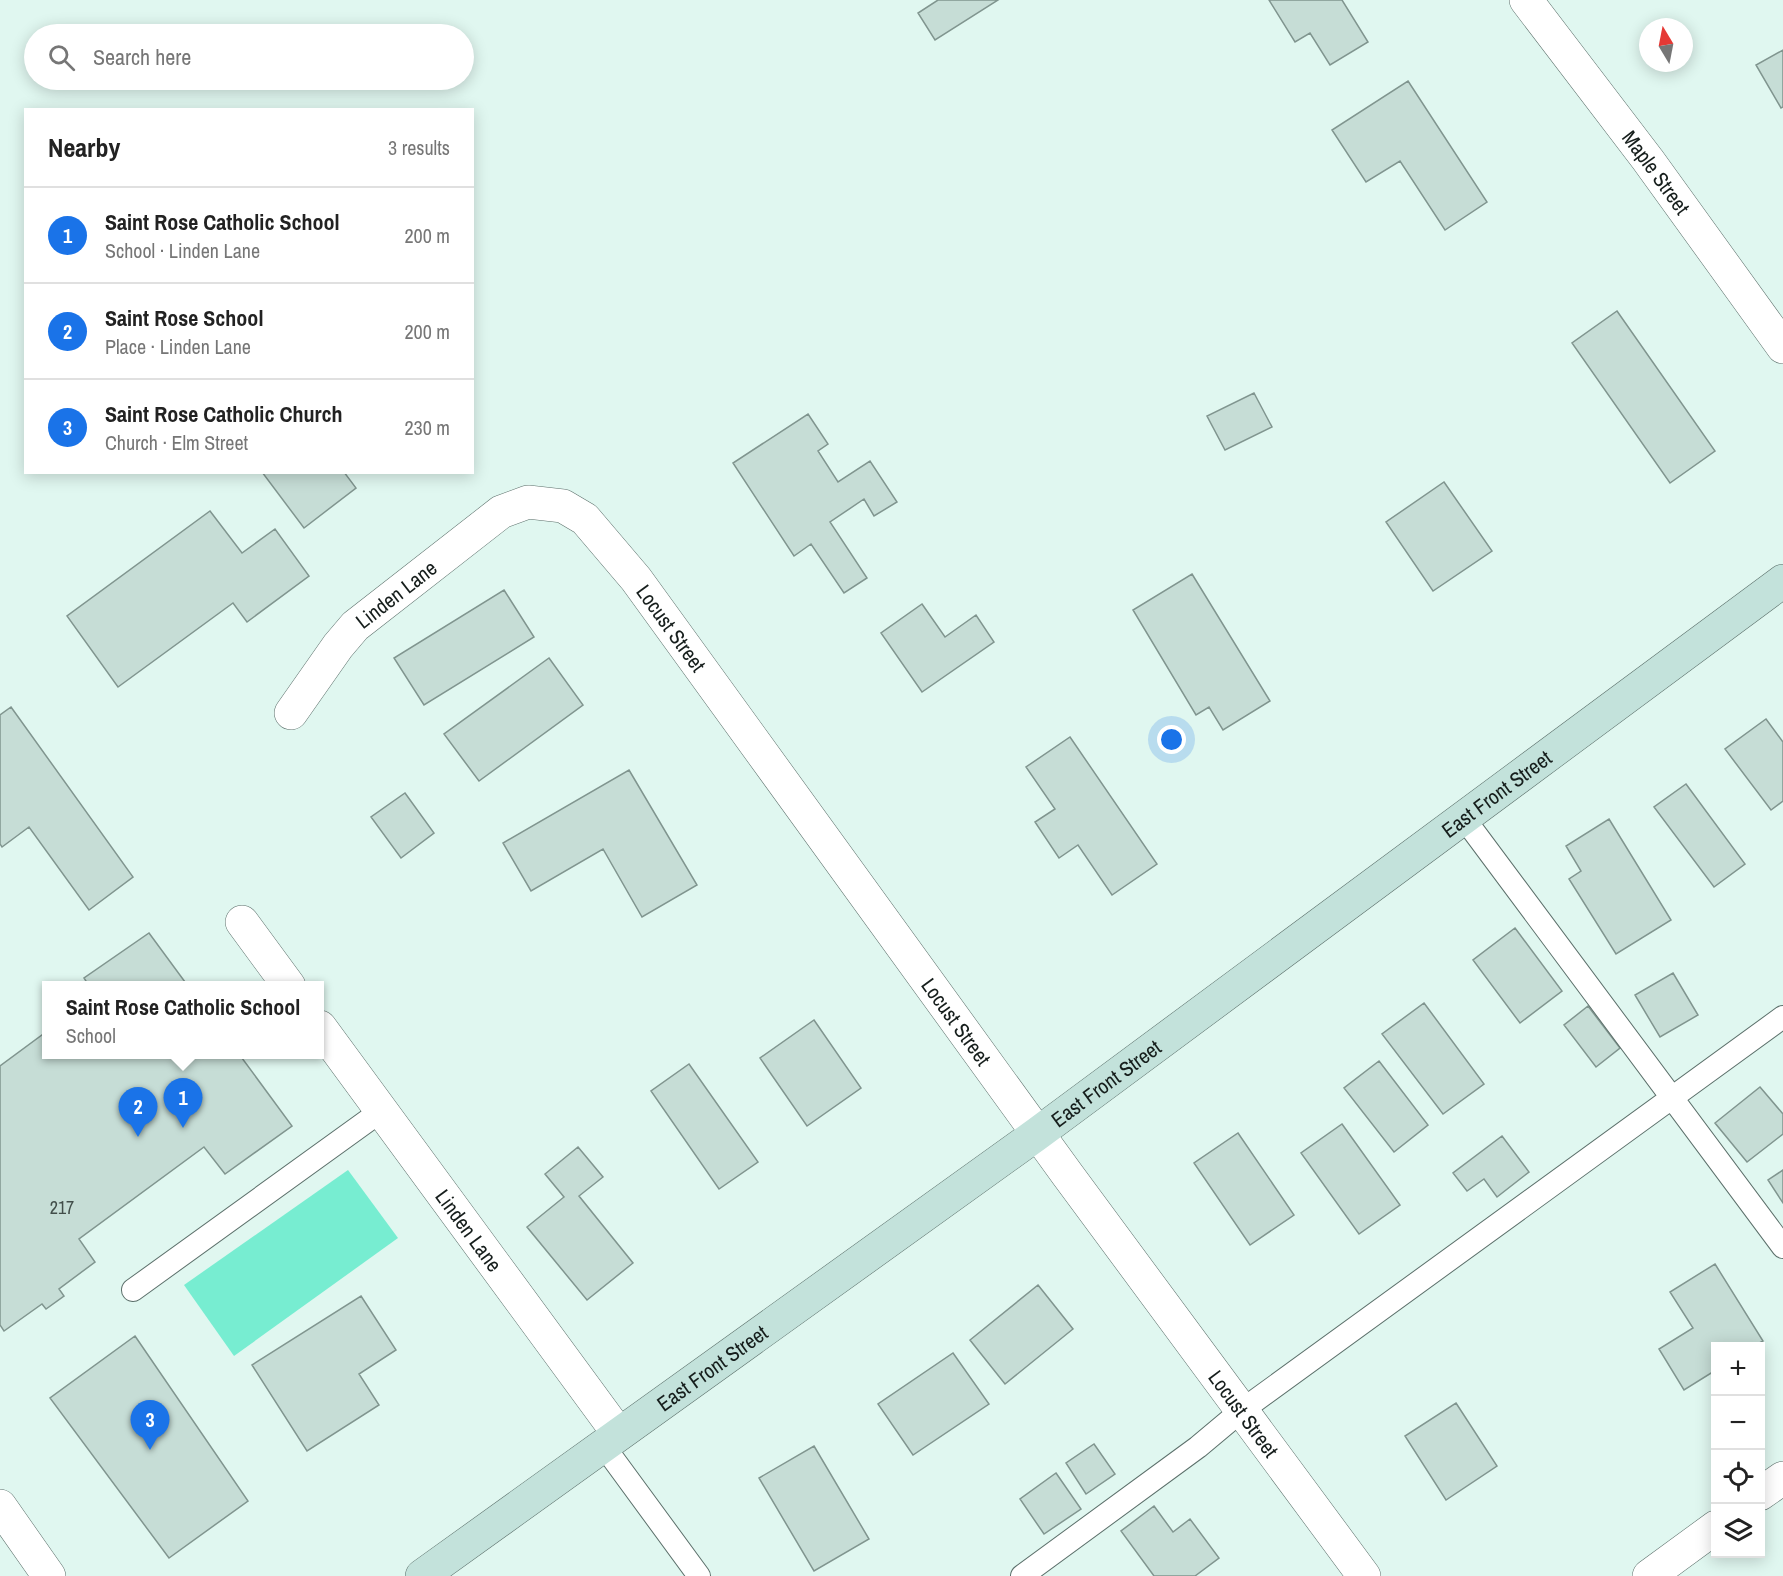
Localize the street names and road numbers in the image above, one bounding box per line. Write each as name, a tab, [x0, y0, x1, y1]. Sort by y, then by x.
street label: Maple Street	[1616, 124, 1697, 220]
street label: Linden Lane	[349, 553, 443, 635]
street label: Locust Street	[630, 578, 713, 678]
street label: East Front Street	[1435, 743, 1557, 844]
street label: Locust Street	[915, 972, 998, 1071]
street label: East Front Street	[1045, 1032, 1167, 1133]
street label: Linden Lane	[429, 1183, 509, 1277]
street label: East Front Street	[651, 1318, 773, 1417]
street label: Locust Street	[1202, 1364, 1286, 1463]

